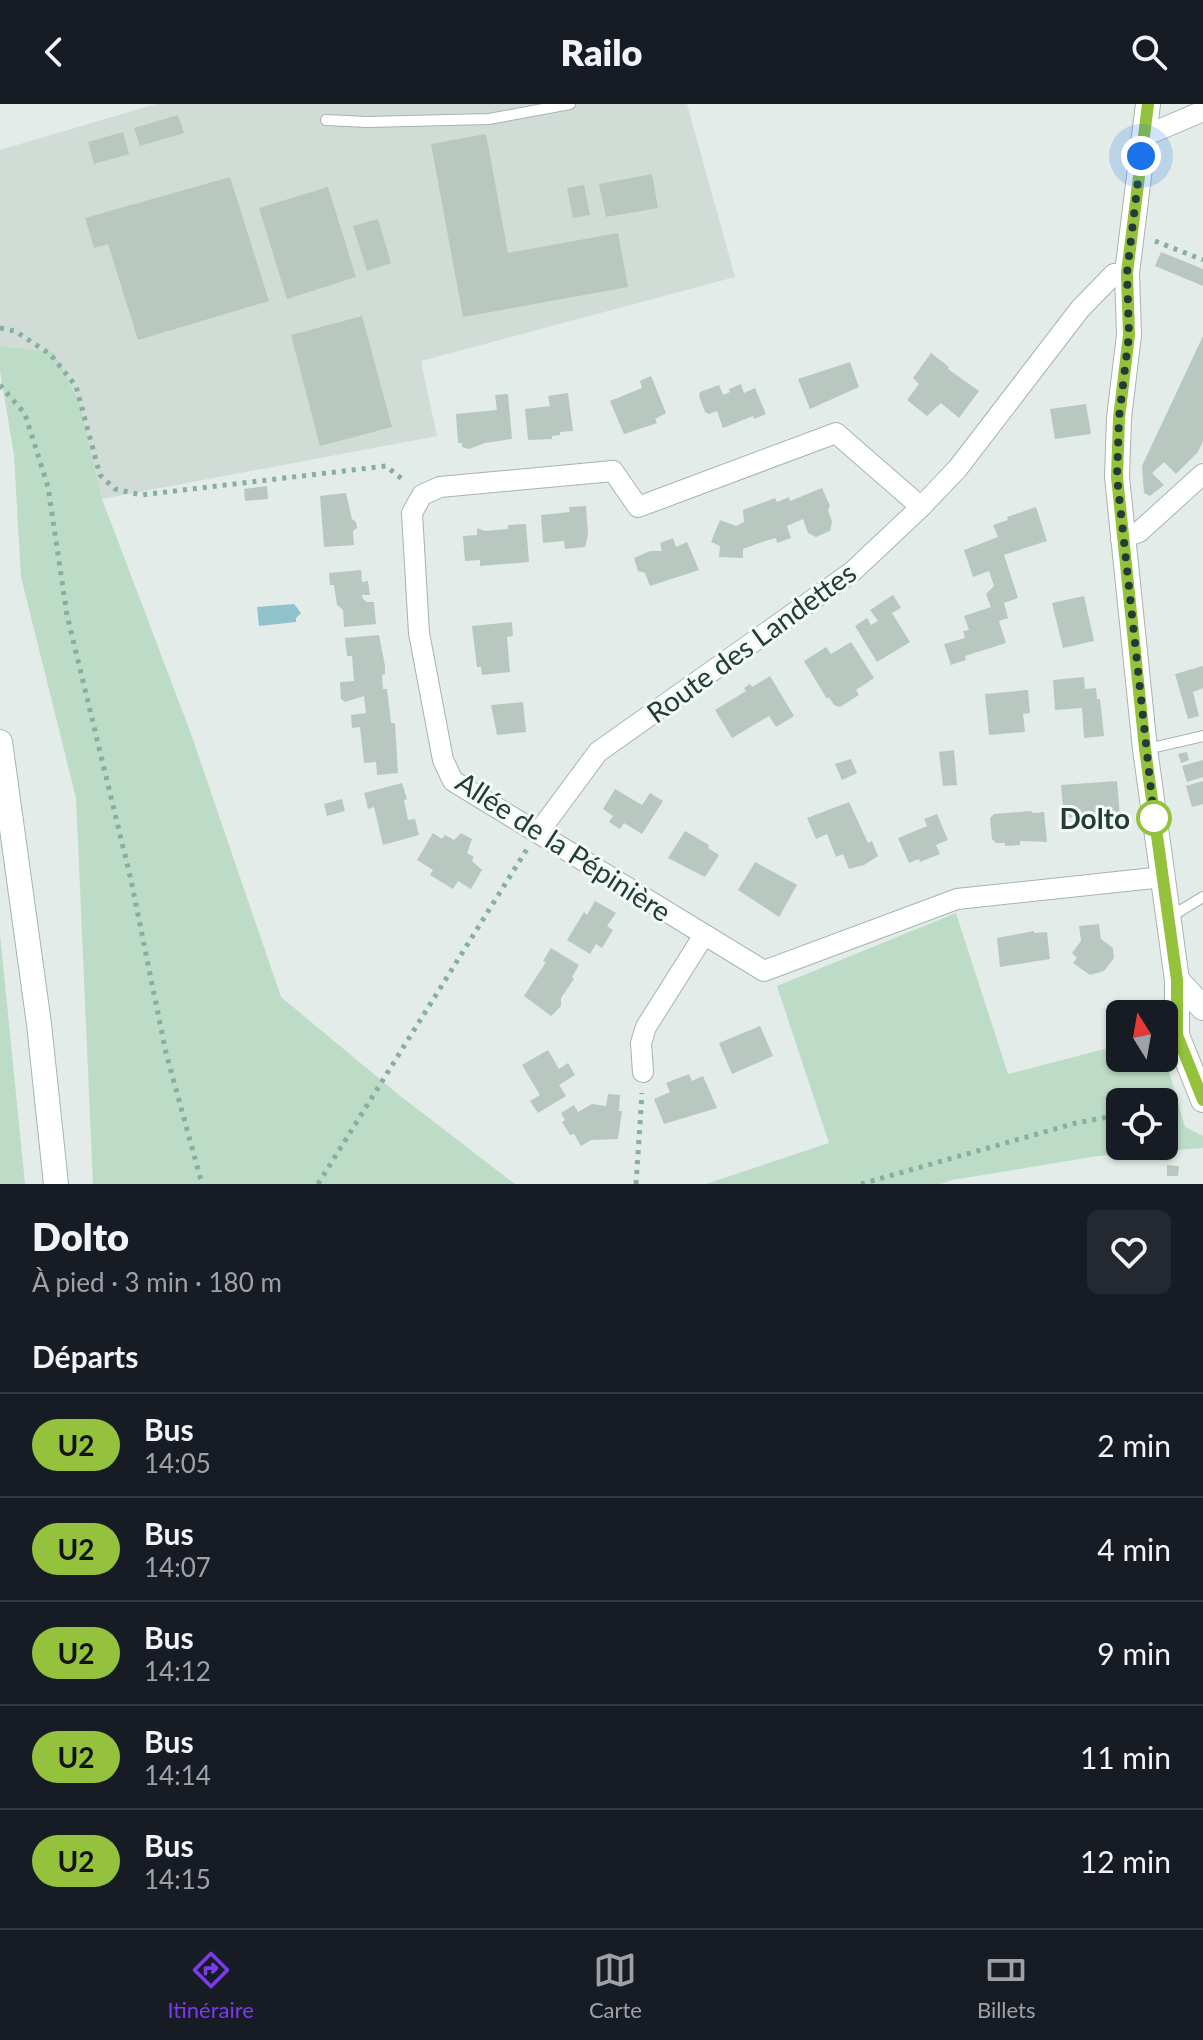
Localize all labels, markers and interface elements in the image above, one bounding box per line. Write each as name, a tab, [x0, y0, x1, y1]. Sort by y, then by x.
icon: back	[32, 30, 76, 74]
text: Railo	[561, 30, 642, 74]
icon: search	[1127, 30, 1171, 74]
your location	[1121, 136, 1161, 176]
street label: Route des Landettes	[640, 555, 862, 729]
street label: Allée de la Pépinière	[450, 764, 678, 928]
place label: Dolto	[1059, 801, 1130, 835]
marker: Dolto	[1137, 801, 1171, 835]
north arrow	[1106, 1000, 1178, 1072]
map controls	[1106, 1000, 1178, 1160]
button: locate	[1106, 1088, 1178, 1160]
button: heart	[1087, 1210, 1171, 1294]
text: Dolto	[32, 1213, 129, 1259]
text: À pied · 3 min · 180 m	[32, 1266, 282, 1298]
text: Départs	[32, 1338, 138, 1374]
text: Bus	[144, 1411, 194, 1447]
text: 2 min	[1097, 1427, 1171, 1463]
text: U2	[57, 1428, 95, 1462]
text: 14:05	[144, 1447, 211, 1479]
text: Bus	[144, 1515, 194, 1551]
text: 4 min	[1097, 1531, 1171, 1567]
text: U2	[57, 1532, 95, 1566]
text: 14:07	[144, 1551, 211, 1583]
text: Bus	[144, 1619, 194, 1655]
text: 9 min	[1097, 1635, 1171, 1671]
text: U2	[57, 1636, 95, 1670]
text: 14:12	[144, 1655, 211, 1687]
text: Bus	[144, 1723, 194, 1759]
text: 11 min	[1080, 1739, 1171, 1775]
text: U2	[57, 1740, 95, 1774]
text: 14:14	[144, 1759, 211, 1791]
text: Bus	[144, 1827, 194, 1863]
text: 12 min	[1080, 1843, 1171, 1879]
text: U2	[57, 1844, 95, 1878]
text: 14:15	[144, 1863, 211, 1895]
tab: Itinéraire	[167, 1948, 254, 2023]
tab: Carte	[589, 1948, 642, 2023]
tab: Billets	[977, 1948, 1036, 2023]

